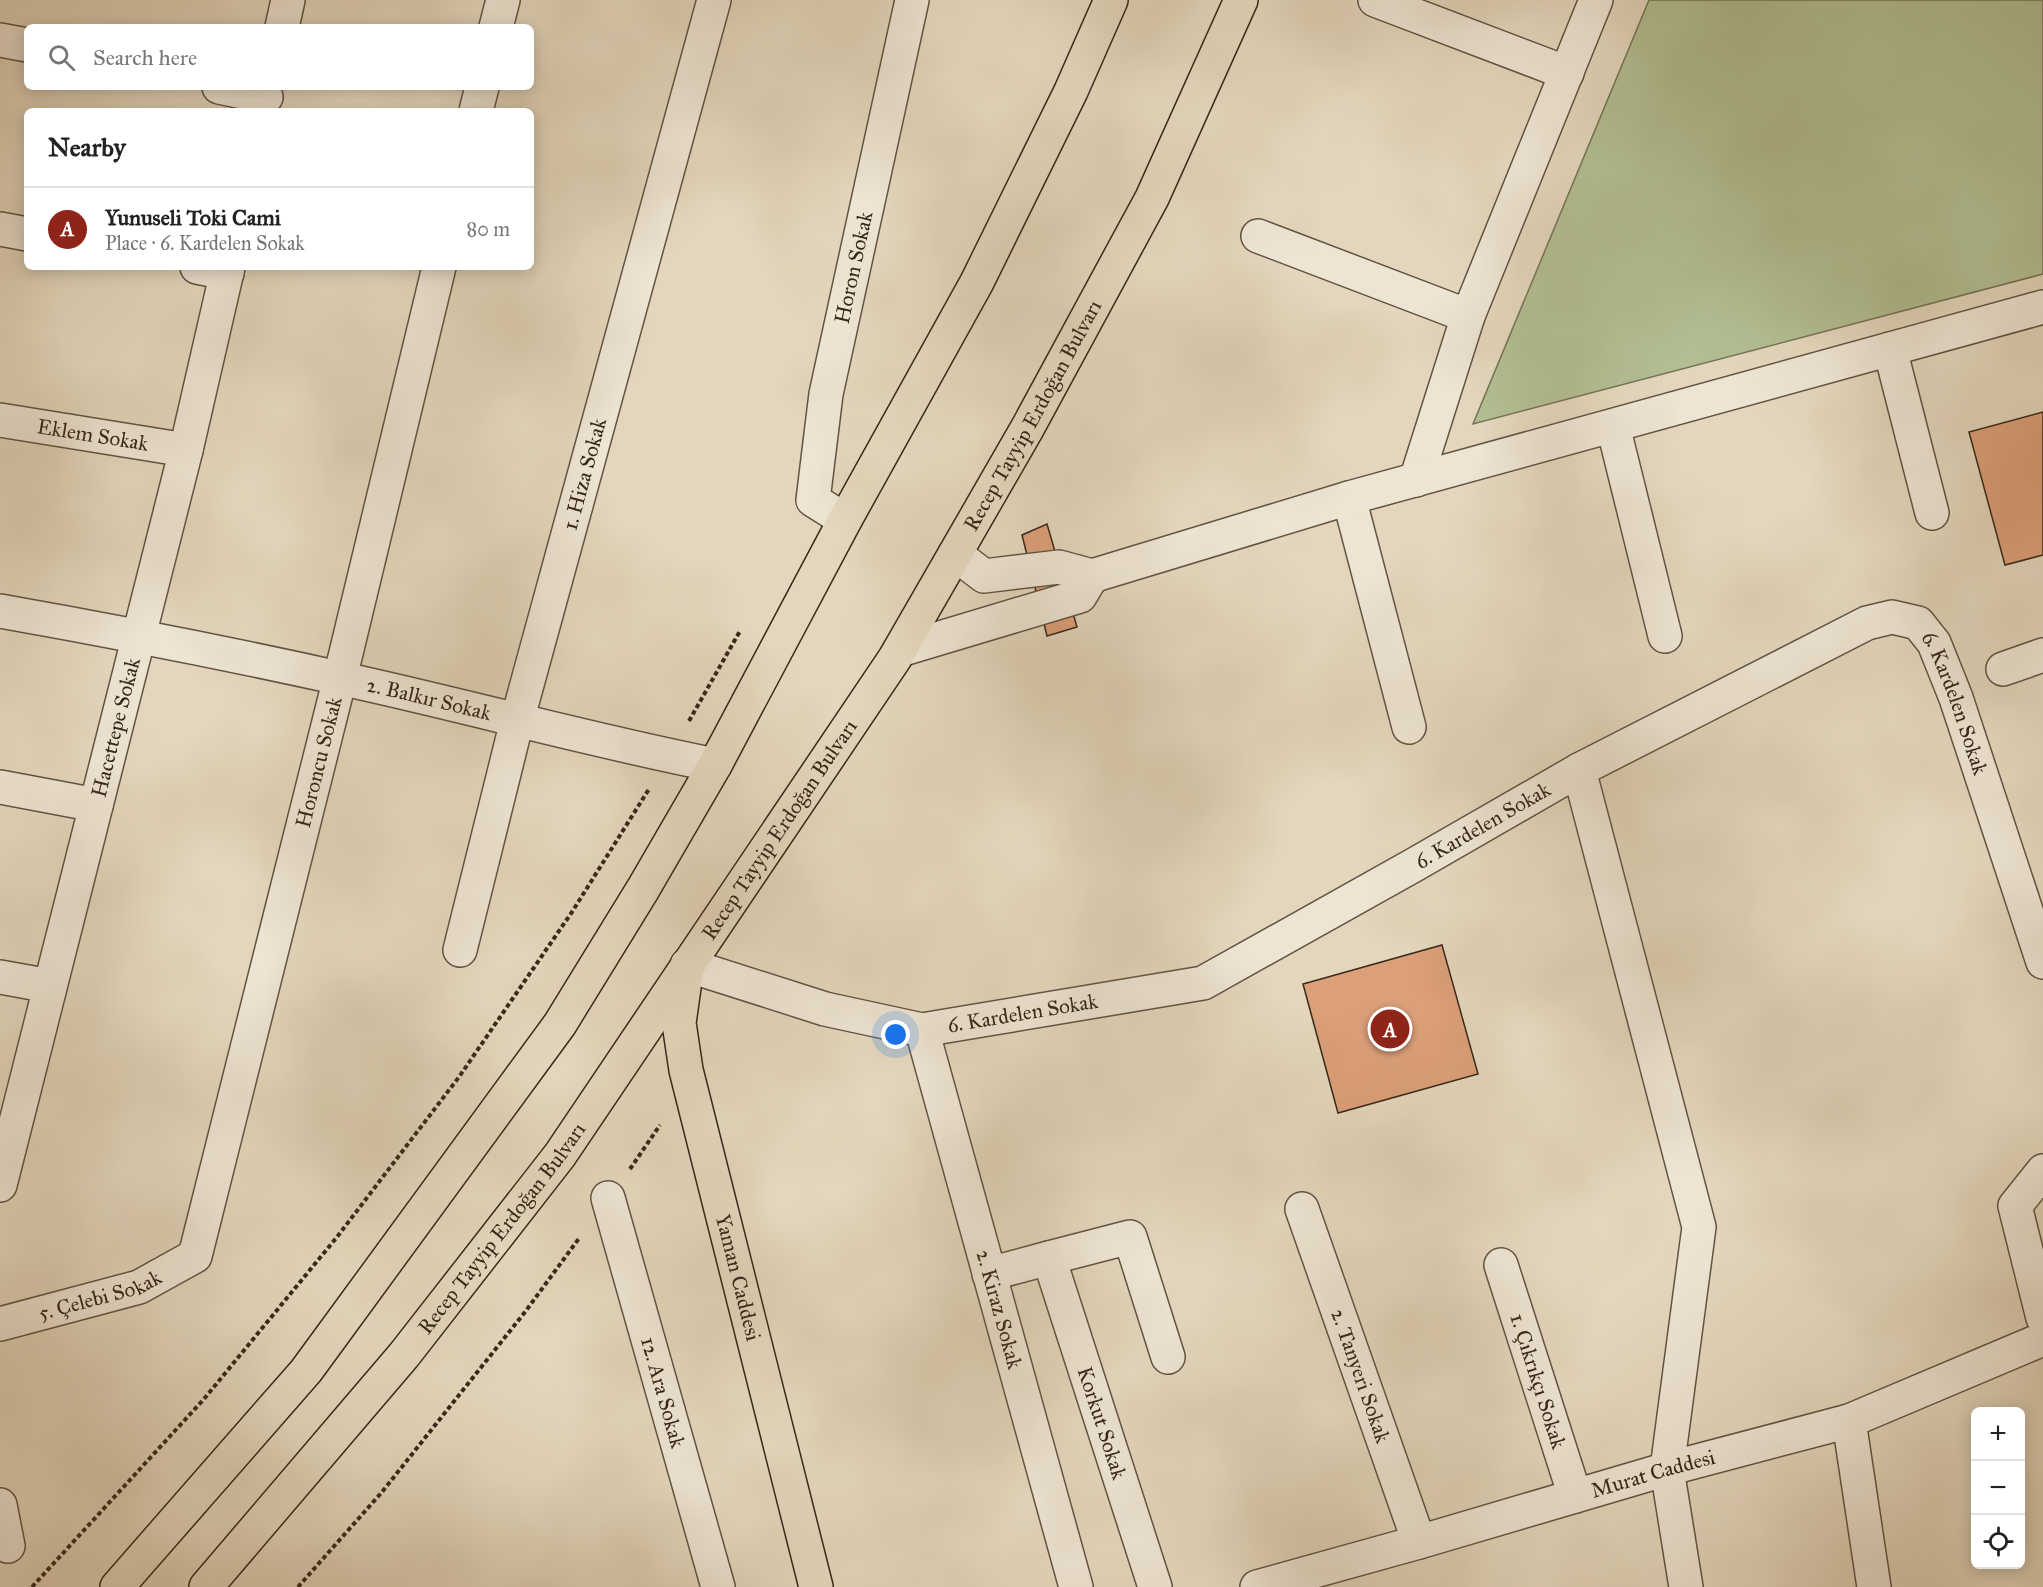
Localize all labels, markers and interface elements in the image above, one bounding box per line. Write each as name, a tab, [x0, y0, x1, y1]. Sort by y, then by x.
search box	[24, 24, 534, 90]
icon: search	[45, 41, 78, 74]
text: Search here	[93, 44, 197, 71]
text: Nearby	[48, 131, 126, 163]
text: Yunuseli Toki Cami	[105, 204, 281, 231]
street label: Horon Sokak	[829, 209, 879, 326]
text: A	[61, 217, 74, 241]
text: 80 m	[467, 217, 510, 241]
text: Place · 6. Kardelen Sokak	[105, 231, 305, 255]
street label: Recep Tayyip Erdoğan Bulvarı	[958, 295, 1107, 535]
street label: Eklem Sokak	[35, 413, 151, 457]
street label: 1. Hiza Sokak	[557, 415, 612, 533]
street label: 6. Kardelen Sokak	[1916, 625, 1994, 779]
street label: Hacettepe Sokak	[86, 655, 146, 800]
street label: 2. Balkır Sokak	[364, 672, 494, 726]
street label: Horoncu Sokak	[290, 694, 348, 830]
street label: Recep Tayyip Erdoğan Bulvarı	[696, 714, 863, 945]
street label: 6. Kardelen Sokak	[1410, 776, 1555, 875]
street label: 6. Kardelen Sokak	[945, 988, 1100, 1039]
pin: A	[1370, 1006, 1410, 1052]
your location	[881, 1020, 910, 1049]
street label: Recep Tayyip Erdoğan Bulvarı	[412, 1117, 591, 1339]
street label: Yaman Caddesi	[710, 1211, 767, 1344]
street label: 2. Kiraz Sokak	[970, 1247, 1028, 1372]
street label: 5. Çelebi Sokak	[36, 1264, 166, 1326]
street label: 2. Tanyeri Sokak	[1325, 1305, 1396, 1447]
street label: 1. Çıkrıkçı Sokak	[1504, 1310, 1572, 1452]
street label: 12. Ara Sokak	[635, 1334, 691, 1451]
street label: Korkut Sokak	[1072, 1363, 1133, 1483]
map controls	[1971, 1407, 2025, 1569]
button: +	[1971, 1407, 2025, 1461]
street label: Murat Caddesi	[1588, 1444, 1718, 1504]
button: −	[1971, 1461, 2025, 1515]
button: locate	[1971, 1515, 2025, 1569]

